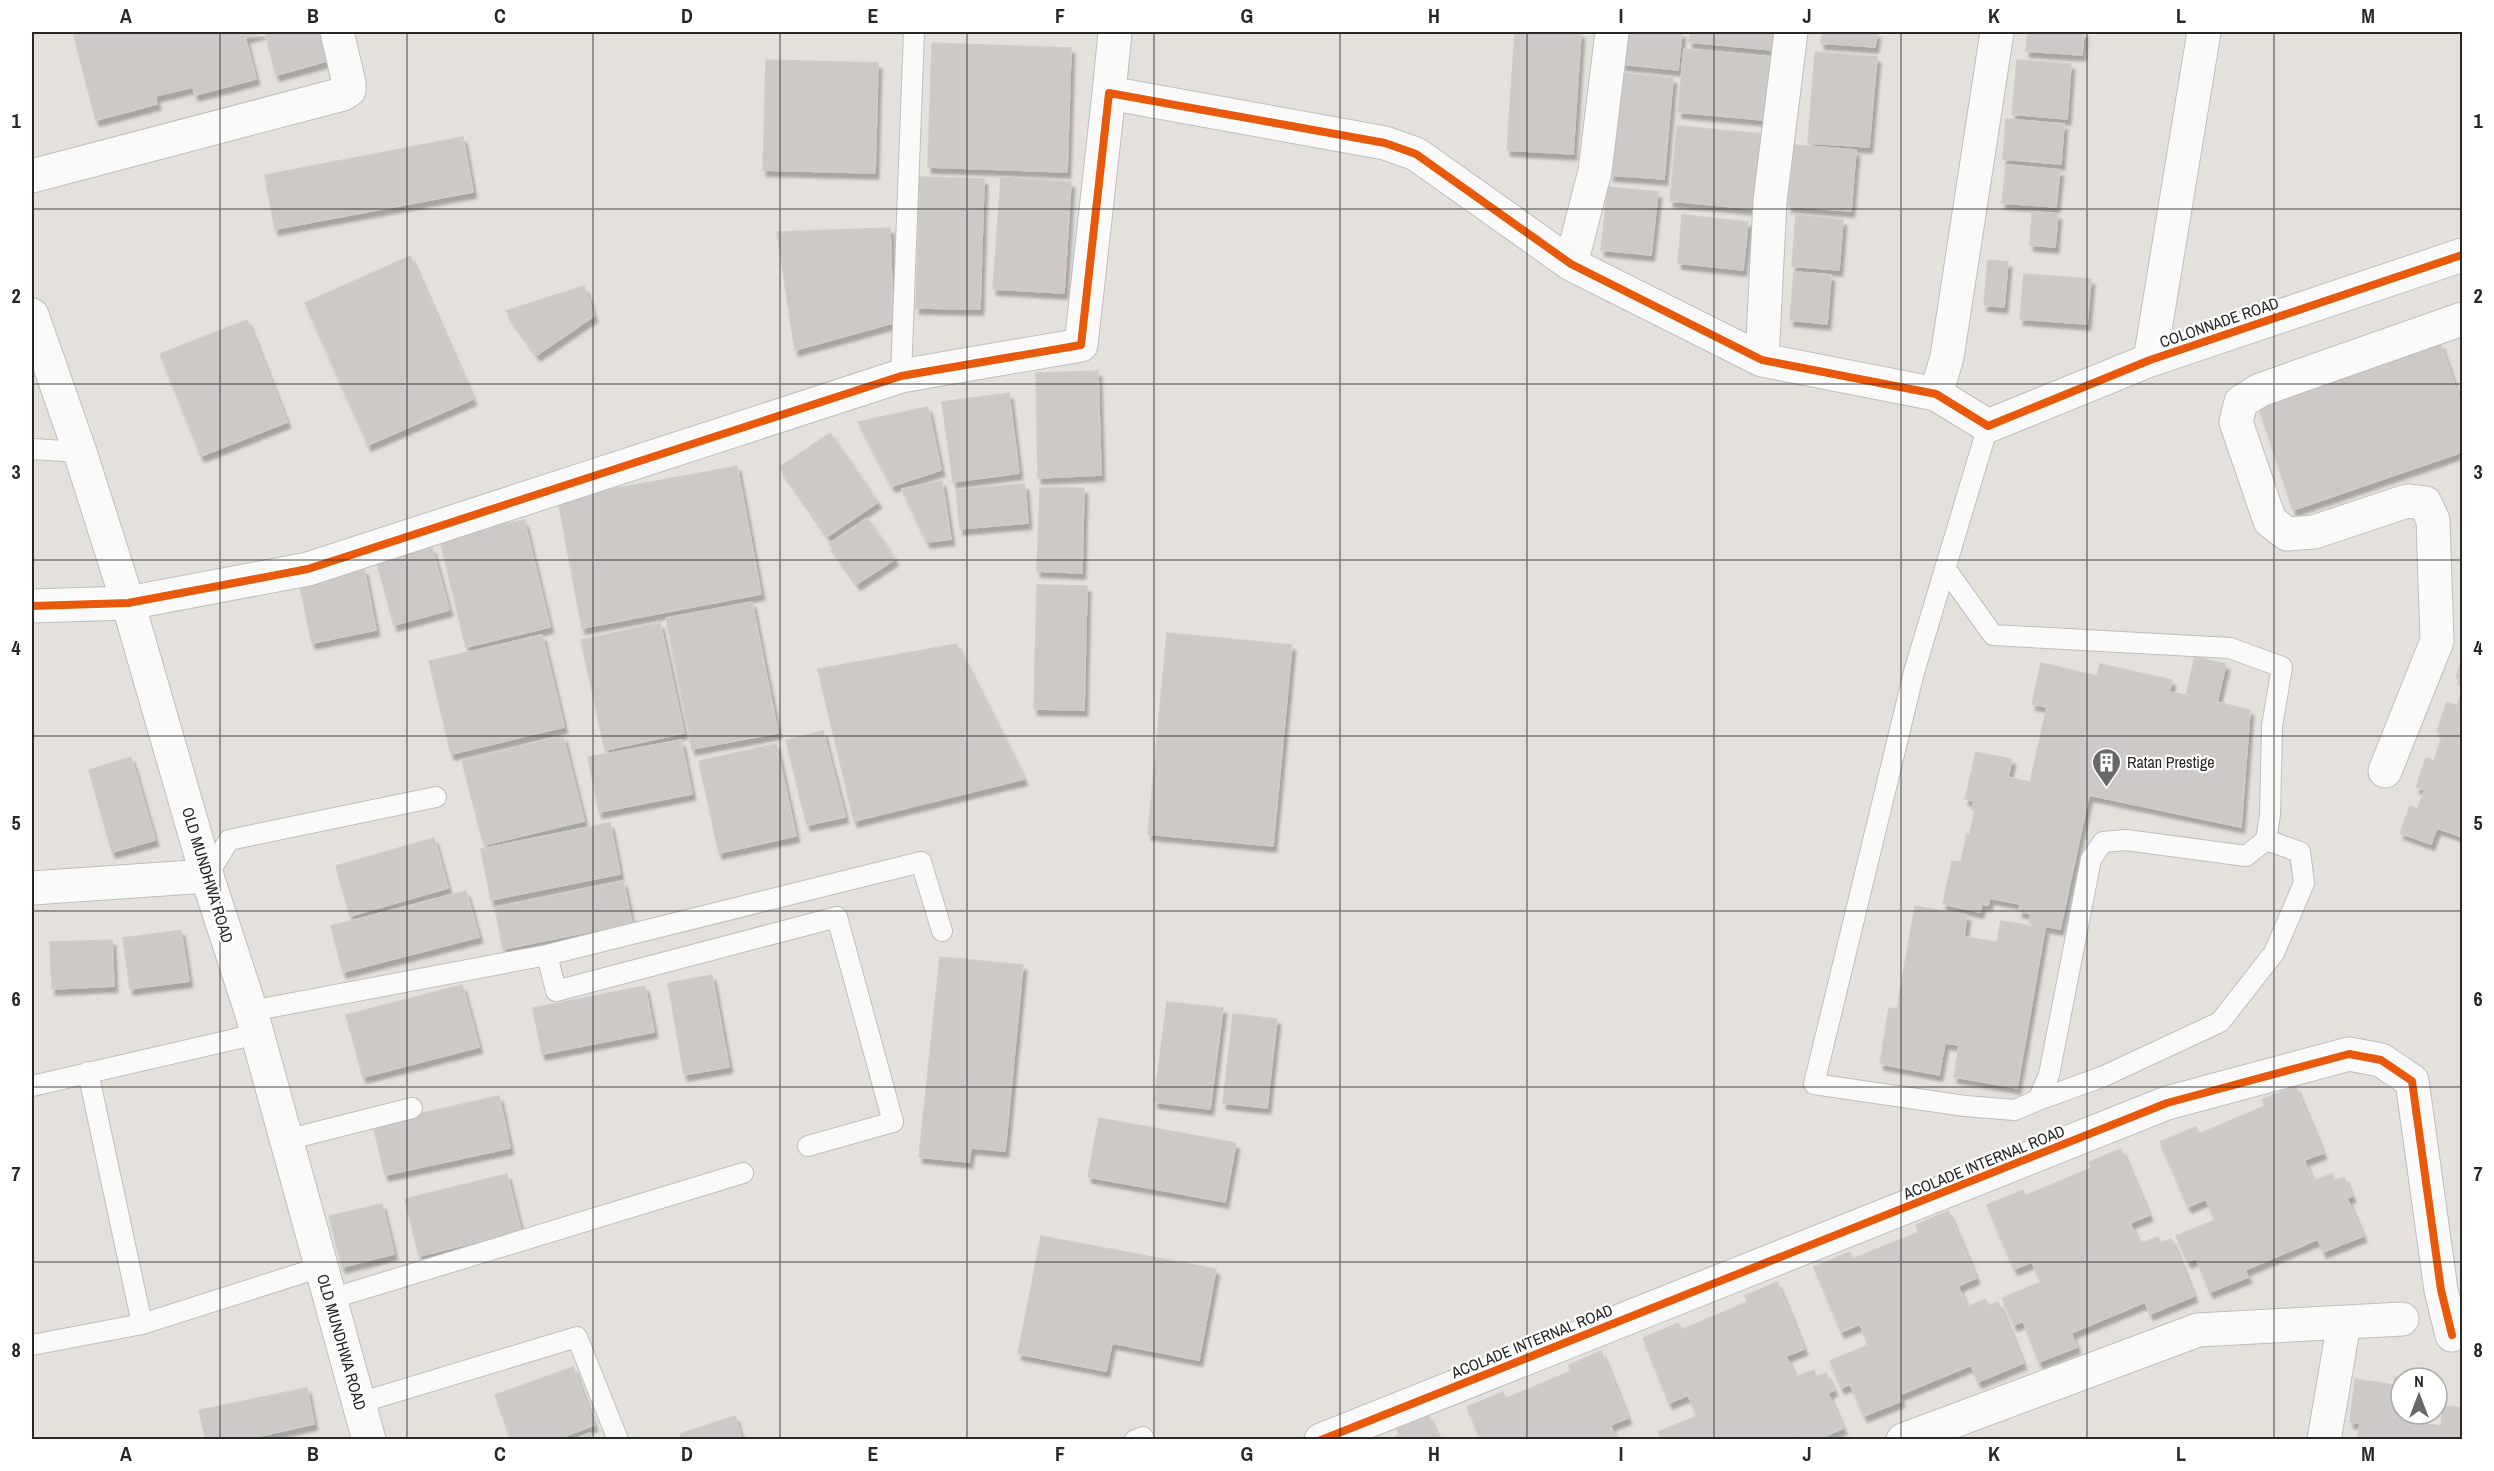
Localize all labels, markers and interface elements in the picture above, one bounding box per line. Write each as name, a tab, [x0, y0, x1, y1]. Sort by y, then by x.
text: A	[120, 2, 132, 29]
text: B	[307, 2, 319, 29]
text: C	[494, 2, 506, 29]
text: D	[681, 2, 693, 29]
text: E	[868, 2, 879, 29]
text: F	[1055, 2, 1065, 29]
text: G	[1241, 2, 1253, 29]
text: H	[1428, 2, 1440, 29]
text: I	[1619, 2, 1623, 29]
text: J	[1802, 2, 1812, 29]
text: K	[1988, 2, 2000, 29]
text: L	[2176, 2, 2186, 29]
text: M	[2361, 2, 2375, 29]
text: 1	[11, 107, 21, 134]
text: 1	[2473, 107, 2483, 134]
text: 2	[11, 282, 21, 309]
text: 2	[2473, 282, 2483, 309]
street label: COLONNADE ROAD	[2156, 291, 2282, 353]
text: 3	[11, 458, 21, 485]
text: 3	[2473, 458, 2483, 485]
text: 4	[11, 634, 21, 661]
text: 4	[2473, 634, 2483, 661]
building icon: Ratan Prestige	[2090, 746, 2122, 788]
place label: Ratan Prestige	[2127, 751, 2215, 773]
street label: OLD MUNDHWA ROAD	[177, 804, 239, 946]
text: 5	[11, 809, 21, 836]
text: 5	[2473, 809, 2483, 836]
text: 6	[11, 985, 21, 1012]
text: 6	[2473, 985, 2483, 1012]
street label: ACOLADE INTERNAL ROAD	[1899, 1120, 2068, 1205]
text: 7	[11, 1160, 21, 1187]
text: 7	[2473, 1160, 2483, 1187]
street label: OLD MUNDHWA ROAD	[312, 1271, 372, 1413]
street label: ACOLADE INTERNAL ROAD	[1447, 1299, 1616, 1384]
text: 8	[11, 1336, 21, 1363]
text: 8	[2473, 1336, 2483, 1363]
north arrow	[2389, 1366, 2449, 1426]
text: N	[2414, 1370, 2424, 1392]
text: A	[120, 1440, 132, 1467]
text: B	[307, 1440, 319, 1467]
text: C	[494, 1440, 506, 1467]
text: D	[681, 1440, 693, 1467]
text: E	[868, 1440, 879, 1467]
text: F	[1055, 1440, 1065, 1467]
text: G	[1241, 1440, 1253, 1467]
text: H	[1428, 1440, 1440, 1467]
text: I	[1619, 1440, 1623, 1467]
text: J	[1802, 1440, 1812, 1467]
text: K	[1988, 1440, 2000, 1467]
text: L	[2176, 1440, 2186, 1467]
text: M	[2361, 1440, 2375, 1467]

